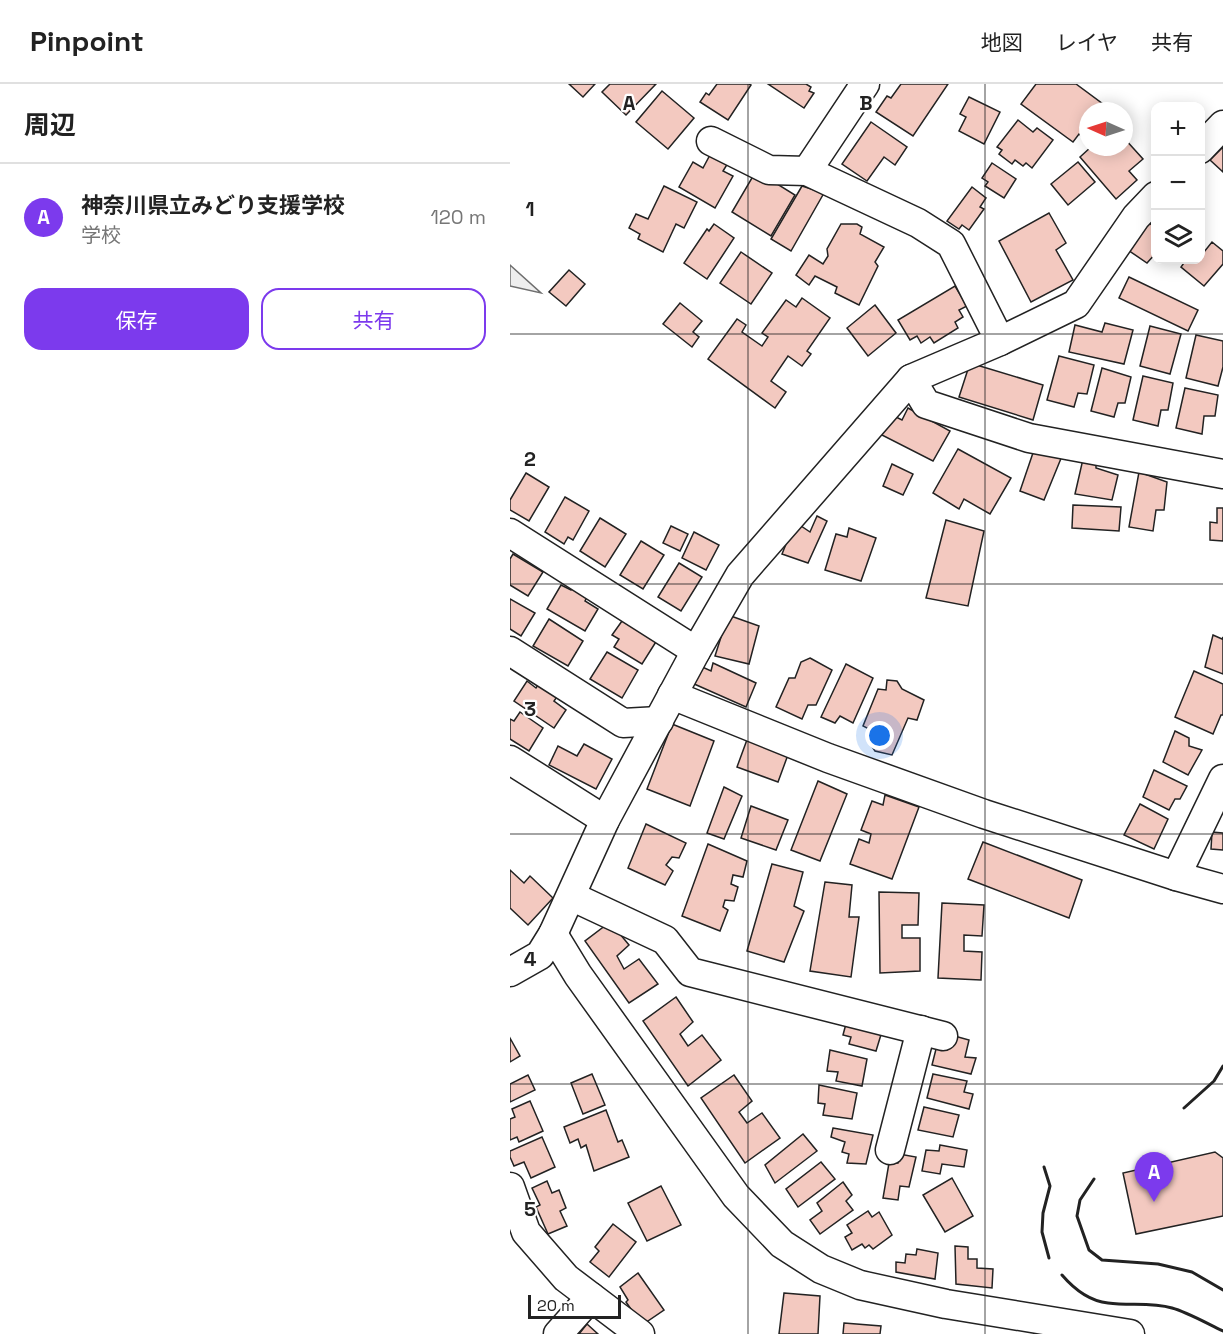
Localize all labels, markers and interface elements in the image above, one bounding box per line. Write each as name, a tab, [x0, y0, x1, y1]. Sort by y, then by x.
text: Pinpoint	[30, 23, 144, 59]
text: 地図	[981, 29, 1023, 56]
text: レイヤ	[1056, 29, 1118, 56]
text: 共有	[1151, 29, 1193, 56]
text: A	[623, 90, 636, 116]
text: B	[859, 90, 873, 116]
north arrow	[1079, 102, 1133, 156]
map controls	[1151, 102, 1205, 264]
button: +	[1151, 102, 1205, 156]
text: 周辺	[24, 108, 76, 142]
button: −	[1151, 156, 1205, 210]
text: 神奈川県立みどり支援学校	[81, 191, 345, 219]
text: 1	[525, 196, 535, 222]
text: A	[37, 204, 50, 230]
text: 120 m	[430, 204, 486, 230]
button: layers	[1151, 210, 1205, 264]
text: 学校	[81, 222, 121, 248]
button: 保存	[24, 288, 249, 350]
button: 共有	[261, 288, 486, 350]
text: 2	[524, 446, 536, 472]
text: 3	[524, 696, 536, 722]
your location	[865, 721, 894, 750]
text: 4	[524, 946, 537, 972]
pin: A	[1134, 1152, 1174, 1202]
text: 5	[524, 1196, 536, 1222]
scale bar	[528, 1292, 621, 1320]
text: 20 m	[537, 1295, 575, 1316]

